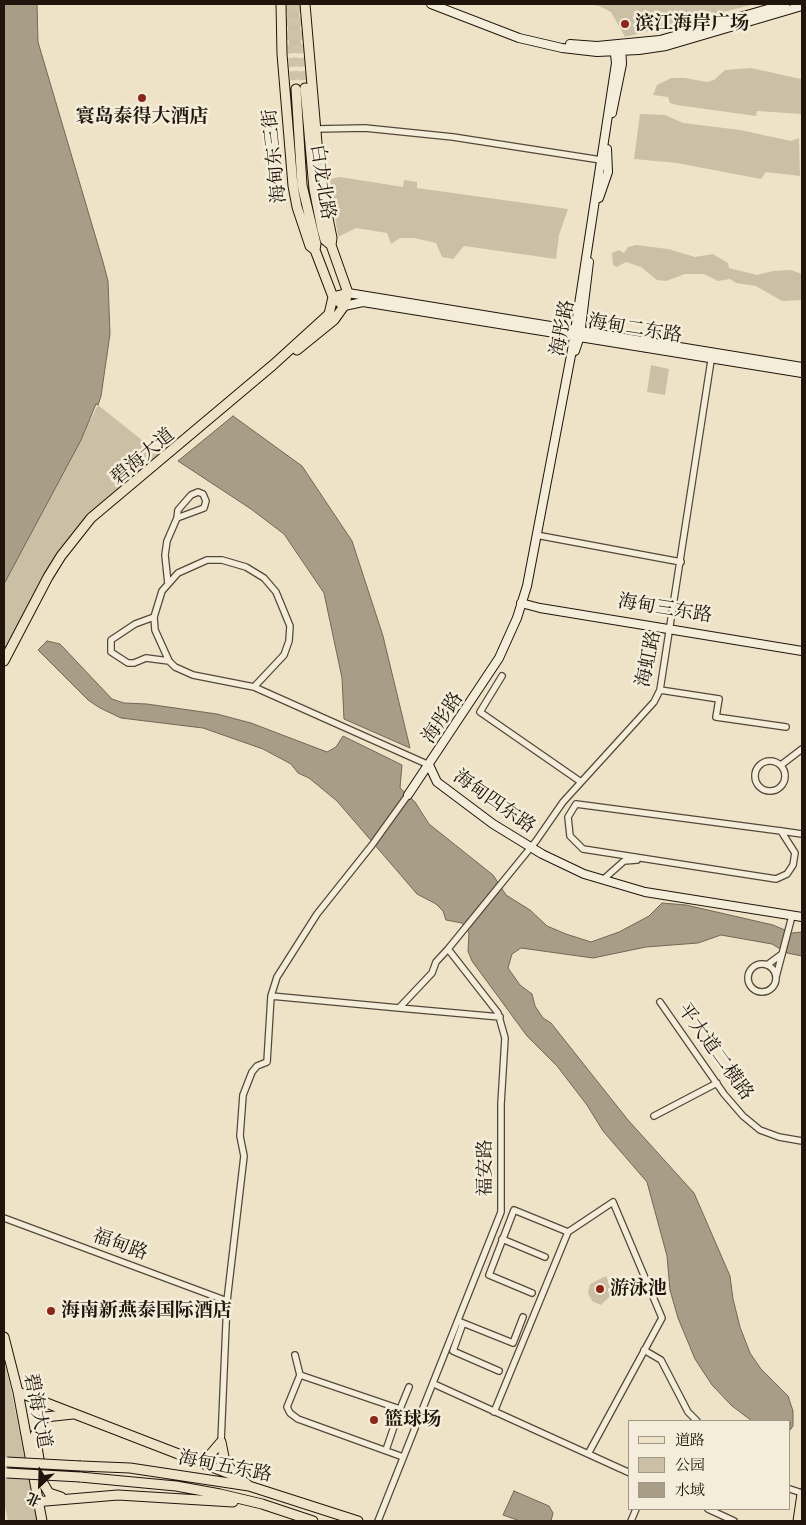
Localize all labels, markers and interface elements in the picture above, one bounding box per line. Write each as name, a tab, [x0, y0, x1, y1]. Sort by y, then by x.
place label: 滨江海岸广场	[635, 13, 749, 35]
marker: 滨江海岸广场	[619, 18, 631, 30]
marker: 寰岛泰得大酒店	[136, 92, 148, 104]
place label: 寰岛泰得大酒店	[76, 106, 208, 128]
street label: 海甸东三街	[259, 108, 291, 204]
street label: 白龙北路	[305, 143, 339, 221]
street label: 海彤路	[546, 298, 580, 358]
street label: 海甸二东路	[586, 310, 684, 348]
street label: 碧海大道	[107, 424, 179, 490]
street label: 海甸三东路	[616, 590, 714, 628]
street label: 海虹路	[632, 629, 666, 689]
street label: 海彤路	[418, 688, 468, 748]
street label: 海甸四东路	[449, 765, 539, 839]
street label: 平大道二横路	[672, 999, 758, 1105]
street label: 福安路	[475, 1140, 497, 1196]
street label: 福甸路	[89, 1225, 151, 1265]
place label: 游泳池	[610, 1278, 667, 1300]
marker: 游泳池	[594, 1283, 606, 1295]
place label: 海南新燕泰国际酒店	[61, 1300, 232, 1322]
marker: 海南新燕泰国际酒店	[45, 1305, 57, 1317]
street label: 碧海大道	[19, 1372, 55, 1450]
place label: 篮球场	[384, 1409, 441, 1431]
marker: 篮球场	[368, 1414, 380, 1426]
legend	[628, 1420, 791, 1510]
text: 道路	[675, 1434, 705, 1449]
street label: 海甸五东路	[176, 1447, 274, 1487]
text: 公园	[675, 1459, 705, 1474]
north arrow	[15, 1460, 65, 1510]
text: 水域	[675, 1484, 705, 1499]
text: 北	[25, 1489, 43, 1508]

